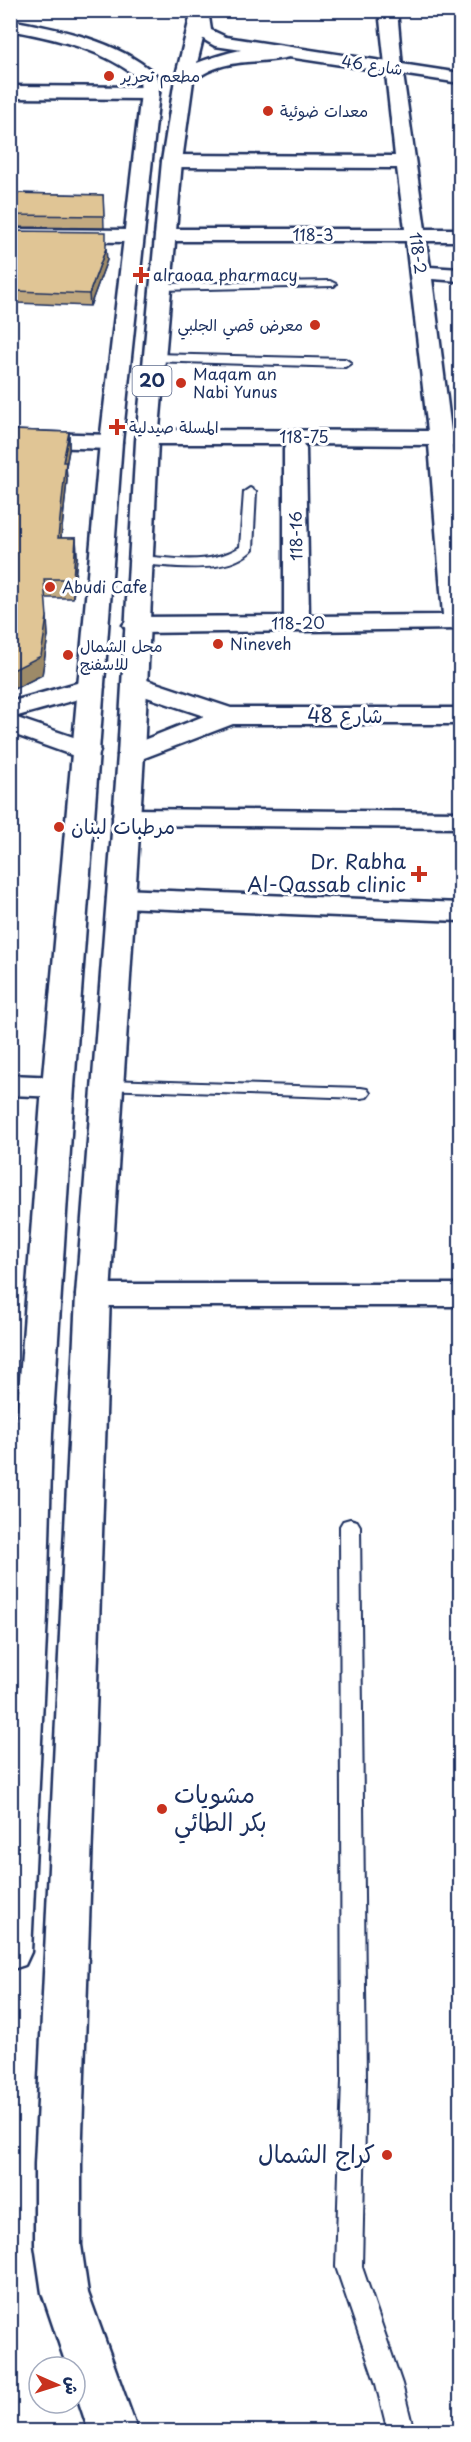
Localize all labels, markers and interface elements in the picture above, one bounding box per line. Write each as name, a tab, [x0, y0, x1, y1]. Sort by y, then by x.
street label: شارع 46	[340, 48, 404, 81]
place label: مطعم تحرير	[119, 63, 200, 89]
marker: مطعم تحرير	[102, 69, 116, 83]
place label: معدات ضوئية	[280, 98, 368, 122]
marker: معدات ضوئية	[261, 104, 275, 118]
street label: 118-3	[292, 222, 334, 246]
street label: 118-2	[404, 230, 434, 275]
place label: alraoaa pharmacy	[153, 262, 298, 286]
marker: alraoaa pharmacy	[134, 268, 148, 282]
place label: معرض قصي الجلبي	[177, 312, 303, 340]
marker: معرض قصي الجلبي	[308, 318, 322, 332]
place label: Maqam an Nabi Yunus	[193, 361, 277, 403]
road number: 20	[132, 366, 172, 396]
marker: Maqam an Nabi Yunus	[174, 376, 188, 390]
place label: المسلة صيدلية	[129, 414, 219, 438]
marker: المسلة صيدلية	[110, 420, 124, 434]
street label: 118-75	[279, 424, 329, 448]
street label: 118-16	[283, 511, 307, 561]
place label: Abudi Cafe	[62, 574, 147, 598]
marker: Abudi Cafe	[43, 580, 57, 594]
street label: 118-20	[271, 610, 325, 634]
place label: Nineveh	[230, 631, 292, 655]
place label: محل الشمال للاسفنج	[80, 633, 163, 675]
marker: Nineveh	[211, 637, 225, 651]
marker: محل الشمال للاسفنج	[61, 648, 75, 662]
street label: شارع 48	[307, 700, 383, 730]
place label: مرطبات لبنان	[71, 811, 175, 841]
marker: مرطبات لبنان	[52, 820, 66, 834]
place label: Dr. Rabha Al-Qassab clinic	[247, 846, 407, 899]
marker: Dr. Rabha Al-Qassab clinic	[410, 865, 428, 883]
place label: مشويات بكر الطائي	[174, 1775, 267, 1844]
marker: مشويات بكر الطائي	[155, 1802, 169, 1816]
place label: كراج الشمال	[258, 2135, 375, 2171]
marker: كراج الشمال	[380, 2148, 394, 2162]
north arrow	[27, 2355, 87, 2415]
text: ش	[61, 2376, 85, 2395]

